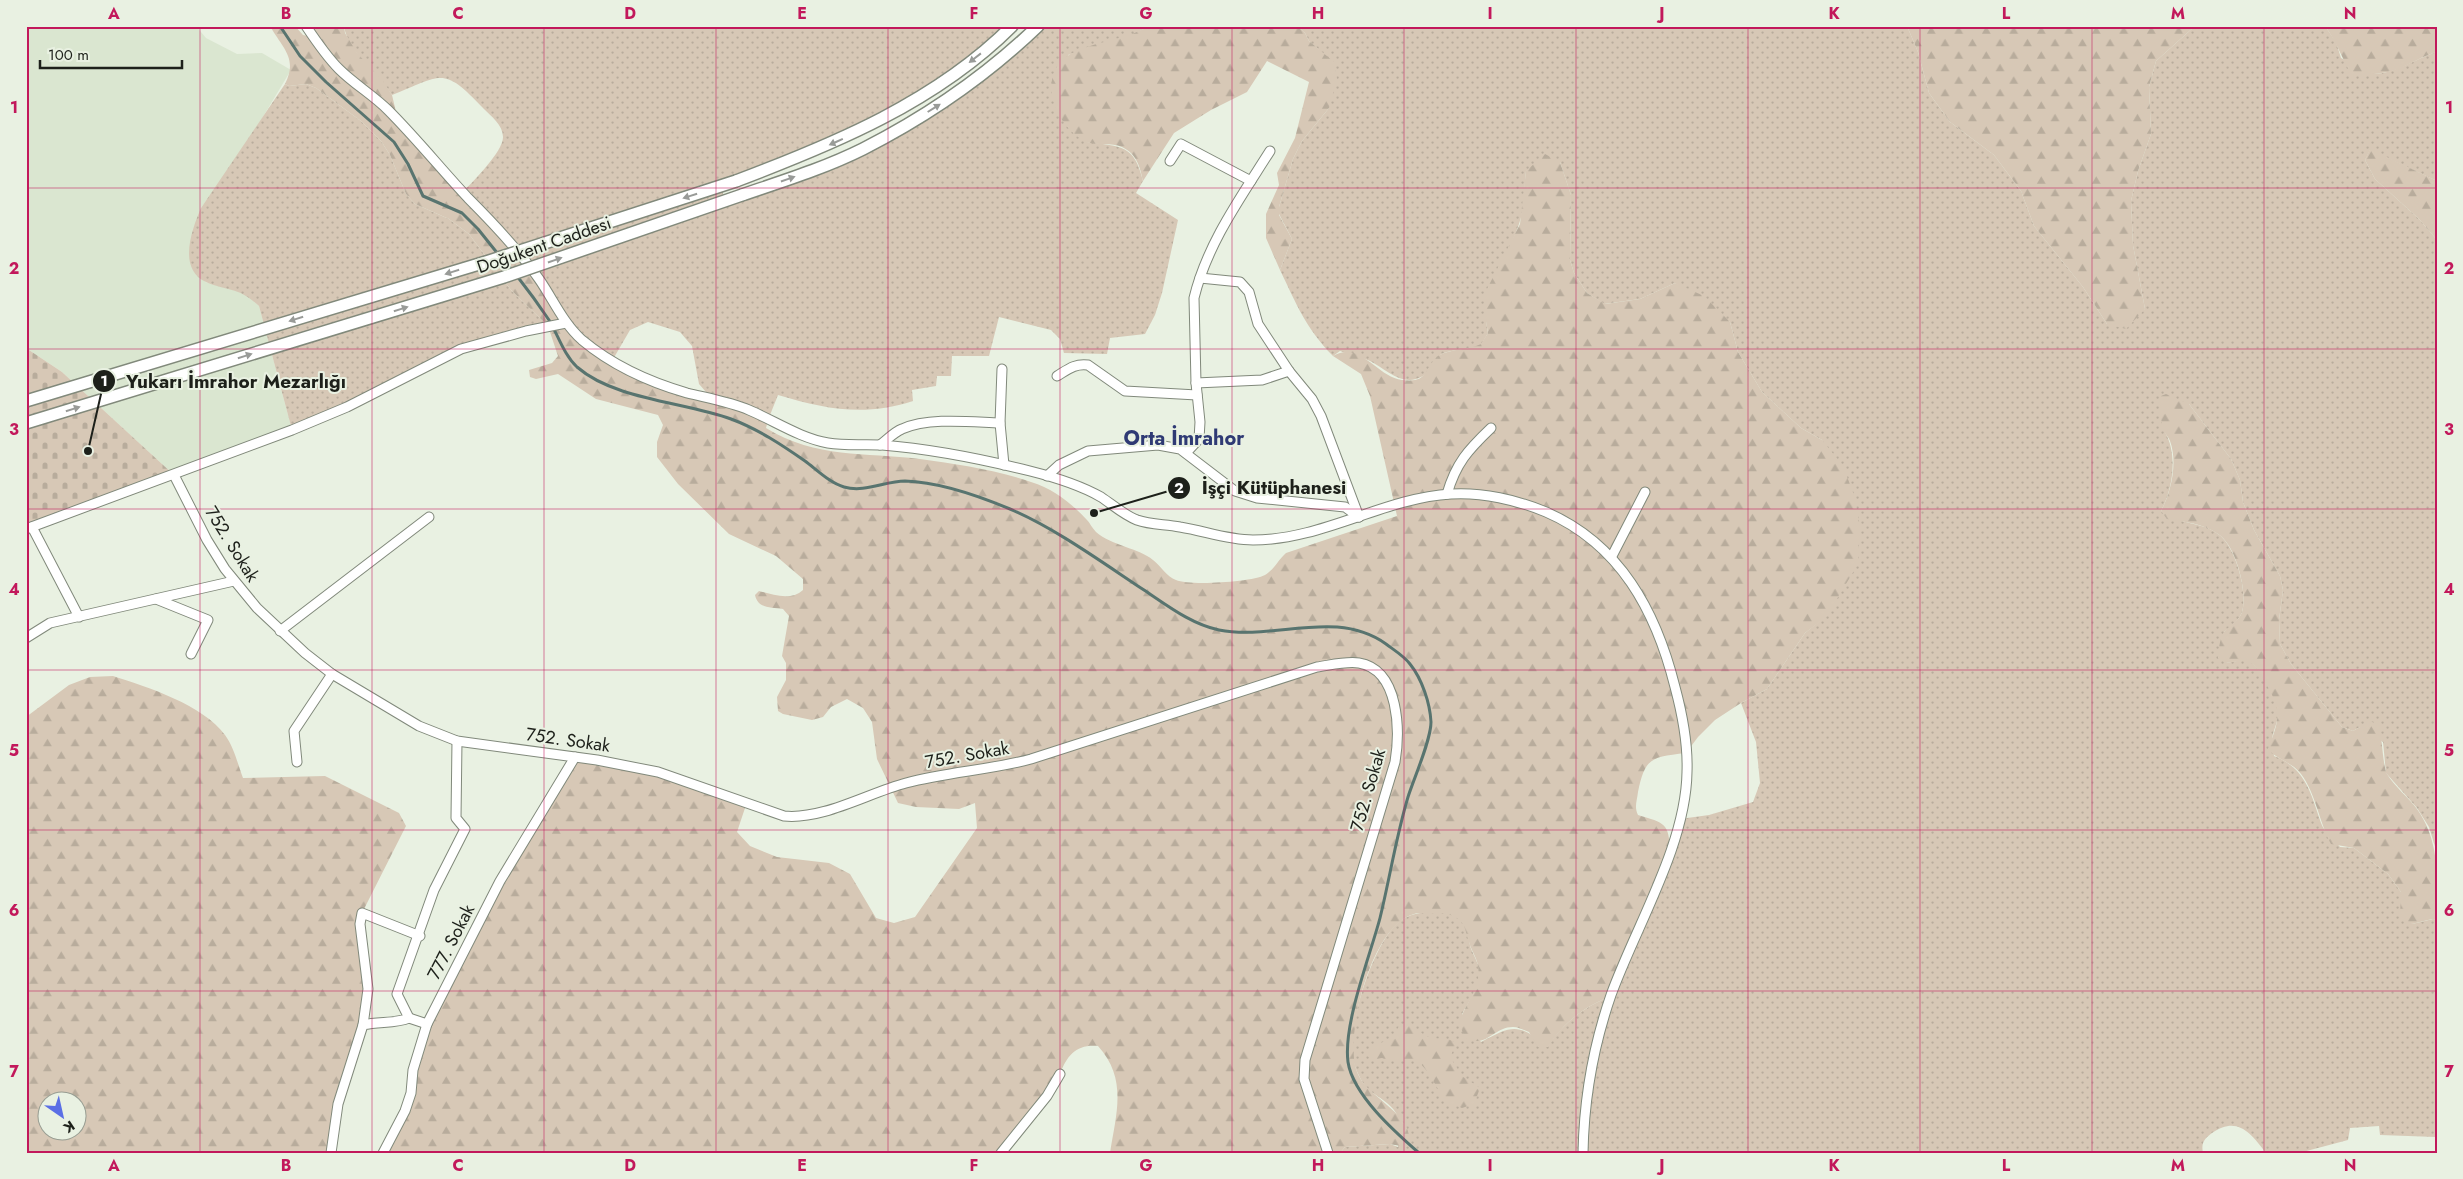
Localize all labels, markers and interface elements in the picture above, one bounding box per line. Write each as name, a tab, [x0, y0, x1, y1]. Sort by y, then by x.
text: A	[107, 2, 120, 25]
text: B	[281, 2, 291, 25]
text: C	[452, 2, 464, 25]
text: D	[624, 2, 636, 25]
text: E	[797, 2, 807, 25]
text: F	[970, 2, 978, 25]
text: G	[1139, 2, 1153, 25]
text: H	[1312, 2, 1324, 25]
text: I	[1487, 2, 1493, 25]
text: J	[1656, 2, 1665, 25]
text: K	[1828, 2, 1840, 25]
text: L	[2002, 2, 2011, 25]
text: M	[2171, 2, 2185, 25]
text: N	[2344, 2, 2356, 25]
scale bar	[40, 38, 182, 70]
text: 100 m	[48, 44, 89, 66]
one-way arrow	[969, 52, 982, 63]
text: 1	[10, 96, 18, 119]
text: 1	[2445, 96, 2453, 119]
one-way arrow	[927, 104, 940, 113]
one-way arrow	[829, 138, 843, 146]
one-way arrow	[781, 175, 796, 183]
one-way arrow	[682, 193, 697, 200]
street label: Doğukent Caddesi	[473, 210, 615, 280]
one-way arrow	[548, 256, 563, 263]
text: 2	[9, 257, 19, 280]
text: 2	[2444, 257, 2454, 280]
one-way arrow	[444, 269, 459, 277]
one-way arrow	[393, 305, 408, 313]
one-way arrow	[288, 316, 303, 324]
one-way arrow	[238, 352, 253, 360]
callout: Yukarı İmrahor Mezarlığı	[91, 364, 356, 398]
text: Yukarı İmrahor Mezarlığı	[125, 368, 346, 395]
text: 1	[100, 370, 108, 392]
one-way arrow	[66, 404, 81, 412]
text: 3	[9, 418, 19, 441]
text: 3	[2444, 418, 2454, 441]
district label: Orta İmrahor	[1124, 424, 1245, 453]
callout: İşçi Kütüphanesi	[1166, 471, 1356, 505]
text: İşçi Kütüphanesi	[1202, 474, 1346, 501]
text: 2	[1174, 477, 1184, 499]
street label: 752. Sokak	[198, 501, 266, 587]
text: 4	[8, 578, 20, 601]
text: 4	[2443, 578, 2455, 601]
street label: 752. Sokak	[524, 721, 612, 759]
street label: 752. Sokak	[923, 735, 1011, 775]
text: 5	[9, 739, 19, 762]
text: 5	[2444, 739, 2454, 762]
street label: 752. Sokak	[1344, 746, 1392, 834]
text: 6	[9, 899, 19, 922]
text: 6	[2444, 899, 2454, 922]
street label: 777. Sokak	[421, 900, 481, 984]
text: 7	[9, 1060, 19, 1083]
text: 7	[2444, 1060, 2454, 1083]
north arrow	[38, 1092, 88, 1142]
text: K	[59, 1116, 79, 1138]
text: A	[107, 1154, 120, 1177]
text: B	[281, 1154, 291, 1177]
text: C	[452, 1154, 464, 1177]
text: D	[624, 1154, 636, 1177]
text: E	[797, 1154, 807, 1177]
text: F	[970, 1154, 978, 1177]
text: G	[1139, 1154, 1153, 1177]
text: H	[1312, 1154, 1324, 1177]
text: I	[1487, 1154, 1493, 1177]
text: J	[1656, 1154, 1665, 1177]
text: K	[1828, 1154, 1840, 1177]
text: L	[2002, 1154, 2011, 1177]
text: M	[2171, 1154, 2185, 1177]
text: N	[2344, 1154, 2356, 1177]

